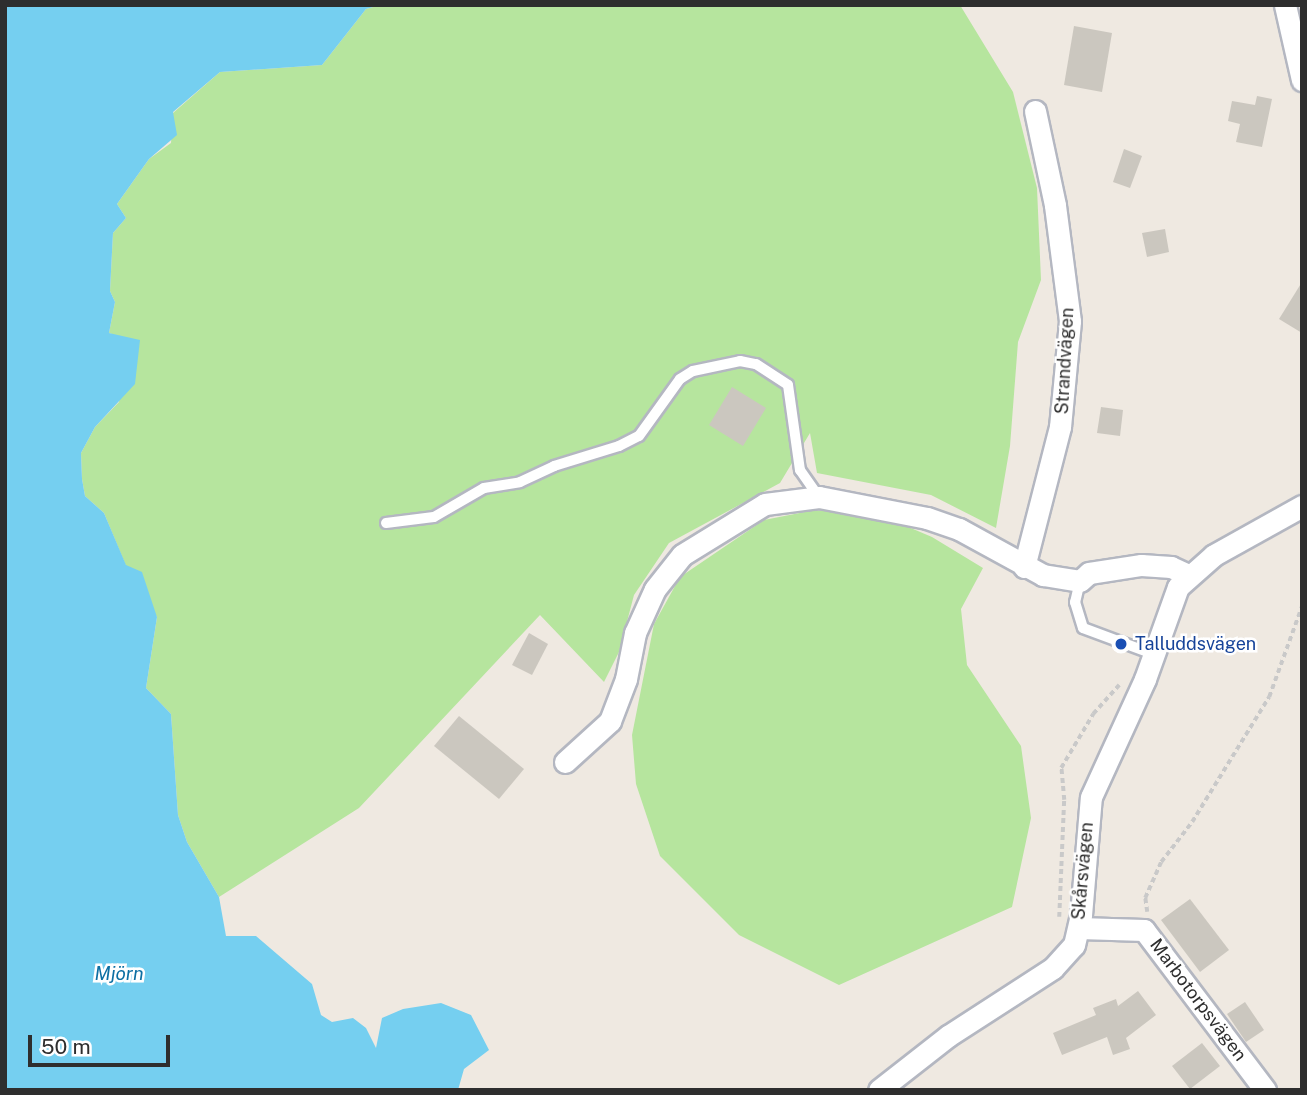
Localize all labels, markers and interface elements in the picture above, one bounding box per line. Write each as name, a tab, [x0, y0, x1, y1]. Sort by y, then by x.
street label: Strandvägen	[1051, 307, 1079, 415]
place label: Talluddsvägen	[1135, 633, 1256, 655]
marker: Talluddsvägen	[1113, 636, 1129, 652]
street label: Skårsvägen	[1068, 821, 1098, 921]
street label: Marbotorpsvägen	[1145, 935, 1251, 1065]
water label: Mjörn	[94, 963, 144, 985]
scale bar	[32, 1021, 173, 1066]
text: 50 m	[41, 1034, 91, 1059]

